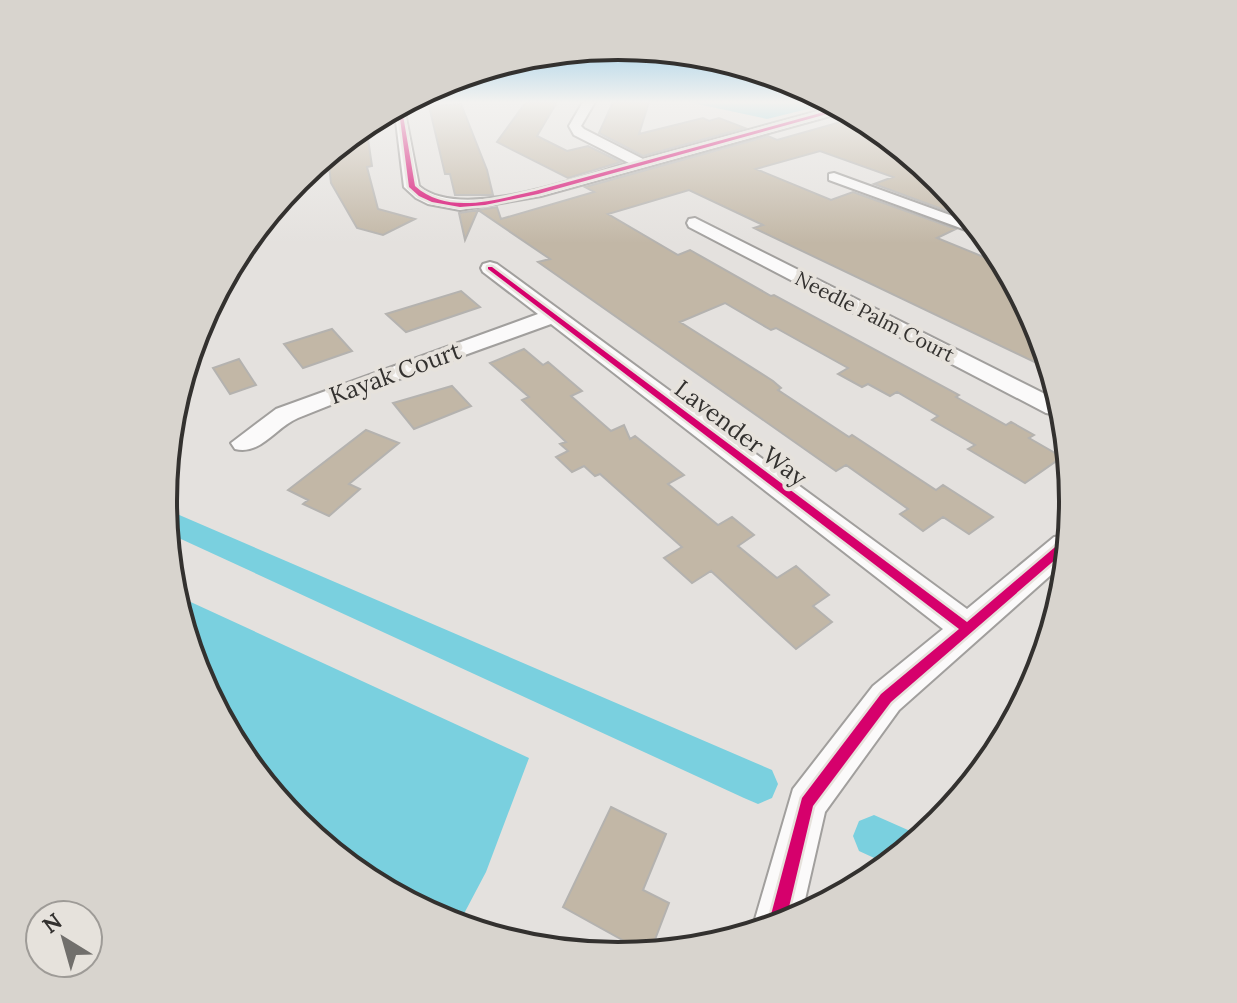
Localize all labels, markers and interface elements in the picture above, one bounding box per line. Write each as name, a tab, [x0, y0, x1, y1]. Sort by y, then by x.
street label: Needle Palm Court	[791, 265, 959, 367]
street label: Kayak Court	[325, 335, 466, 411]
street label: Lavender Way	[669, 373, 814, 493]
north arrow	[24, 899, 104, 979]
text: N	[37, 907, 67, 939]

